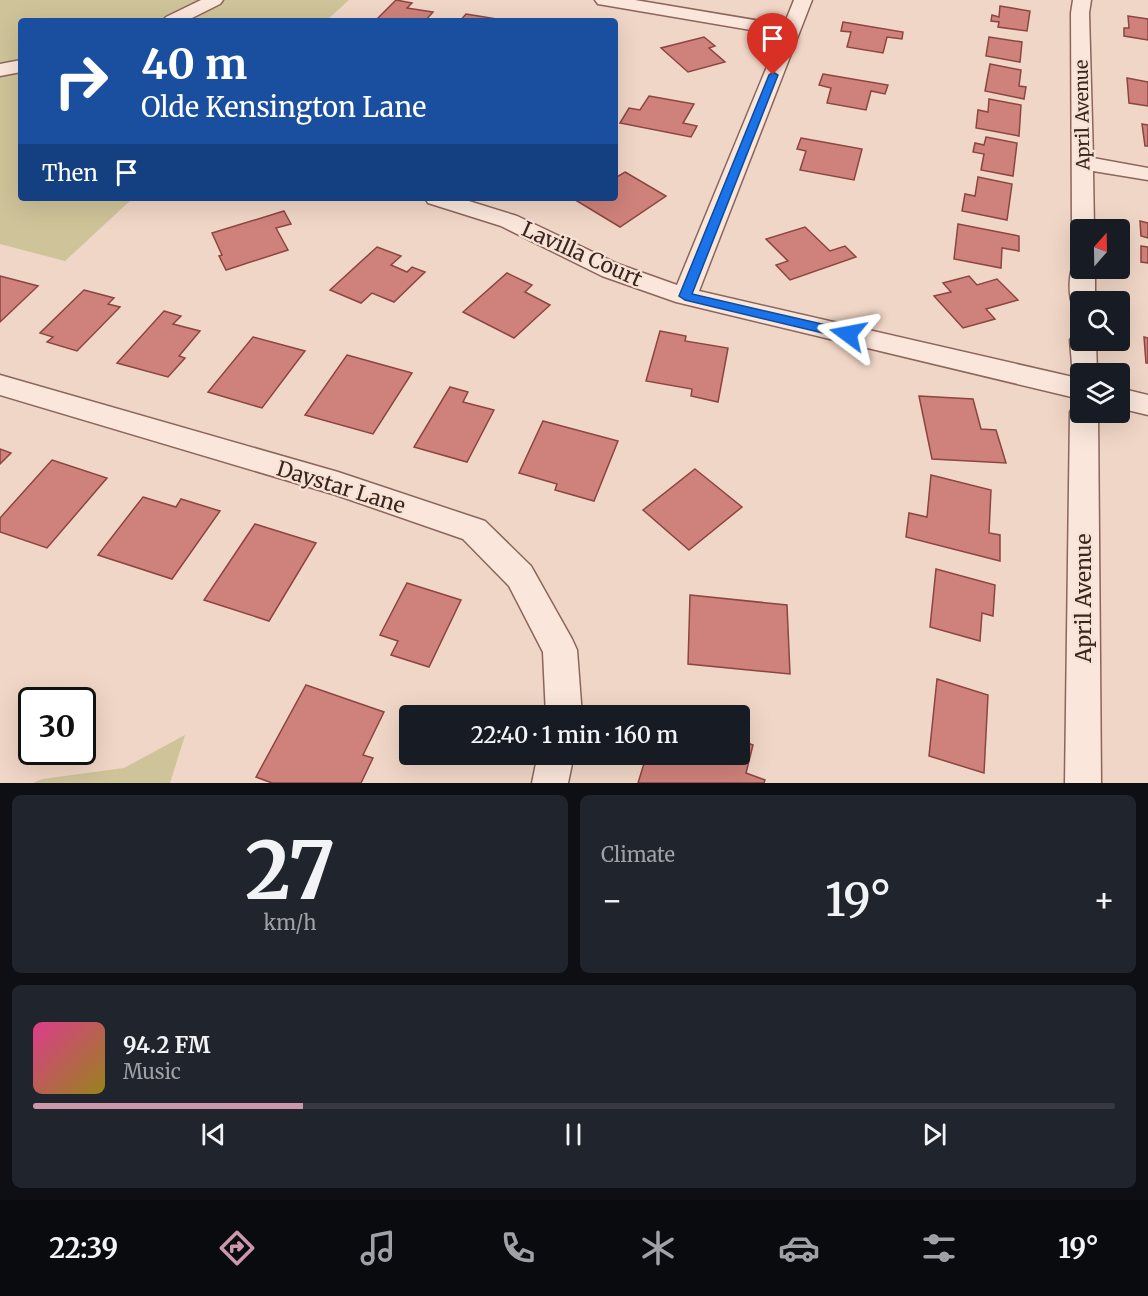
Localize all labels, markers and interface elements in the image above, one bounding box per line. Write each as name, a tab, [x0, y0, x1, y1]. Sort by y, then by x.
pin	[747, 13, 798, 75]
icon: arrive	[756, 22, 789, 55]
text: 40 m	[141, 38, 247, 90]
icon: right	[42, 42, 120, 120]
street label: April Avenue	[1070, 60, 1094, 171]
text: Olde Kensington Lane	[141, 90, 426, 124]
icon: arrive	[110, 156, 143, 189]
text: Then	[42, 159, 98, 187]
street label: Lavilla Court	[518, 215, 646, 293]
north arrow	[1070, 219, 1130, 279]
map controls	[1070, 219, 1130, 423]
button: search	[1070, 291, 1130, 351]
position arrow	[816, 302, 880, 366]
button: layers	[1070, 363, 1130, 423]
street label: Daystar Lane	[273, 455, 409, 519]
street label: April Avenue	[1070, 534, 1097, 663]
speed limit sign: 30	[18, 687, 96, 765]
text: 22:40 · 1 min · 160 m	[471, 721, 678, 749]
text: 27	[245, 822, 335, 920]
text: Climate	[601, 842, 675, 867]
text: 19°	[825, 872, 891, 928]
text: −	[601, 880, 623, 921]
text: +	[1093, 880, 1115, 921]
text: km/h	[264, 910, 316, 935]
text: 94.2 FM	[123, 1031, 210, 1059]
text: Music	[123, 1059, 181, 1084]
icon: previous	[197, 1118, 230, 1151]
icon: pause	[557, 1118, 590, 1151]
icon: next	[918, 1118, 951, 1151]
icon: directions	[216, 1227, 258, 1269]
icon: music	[357, 1227, 399, 1269]
icon: phone	[497, 1227, 539, 1269]
icon: climate	[637, 1227, 679, 1269]
icon: car	[778, 1227, 820, 1269]
icon: filters	[918, 1227, 960, 1269]
text: 22:39	[49, 1231, 118, 1265]
text: 19°	[1058, 1231, 1099, 1265]

